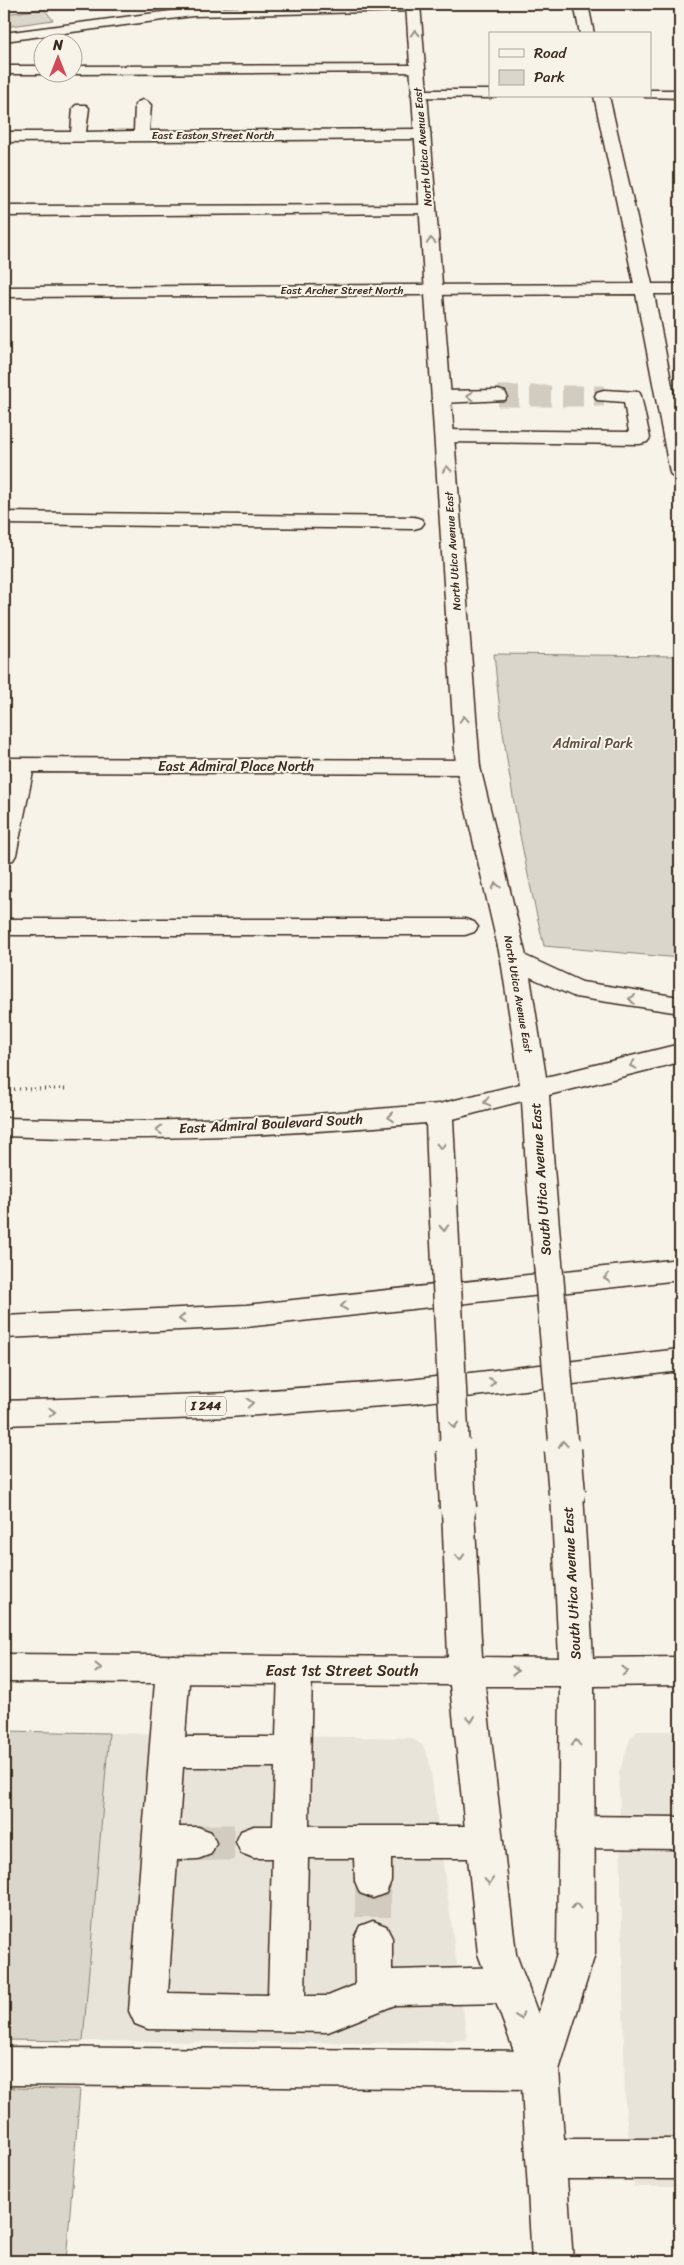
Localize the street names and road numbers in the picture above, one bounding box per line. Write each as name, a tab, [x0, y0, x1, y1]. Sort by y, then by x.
street label: North Utica Avenue East	[408, 86, 438, 207]
street label: East Easton Street North	[152, 126, 274, 145]
street label: East Archer Street North	[280, 281, 404, 300]
street label: North Utica Avenue East	[439, 490, 467, 611]
street label: East Admiral Place North	[158, 754, 314, 779]
street label: North Utica Avenue East	[498, 934, 538, 1055]
street label: South Utica Avenue East	[523, 1102, 559, 1256]
street label: East Admiral Boulevard South	[178, 1107, 364, 1141]
road number: I 244	[186, 1396, 226, 1415]
street label: South Utica Avenue East	[556, 1506, 588, 1660]
street label: East 1st Street South	[265, 1656, 419, 1685]

